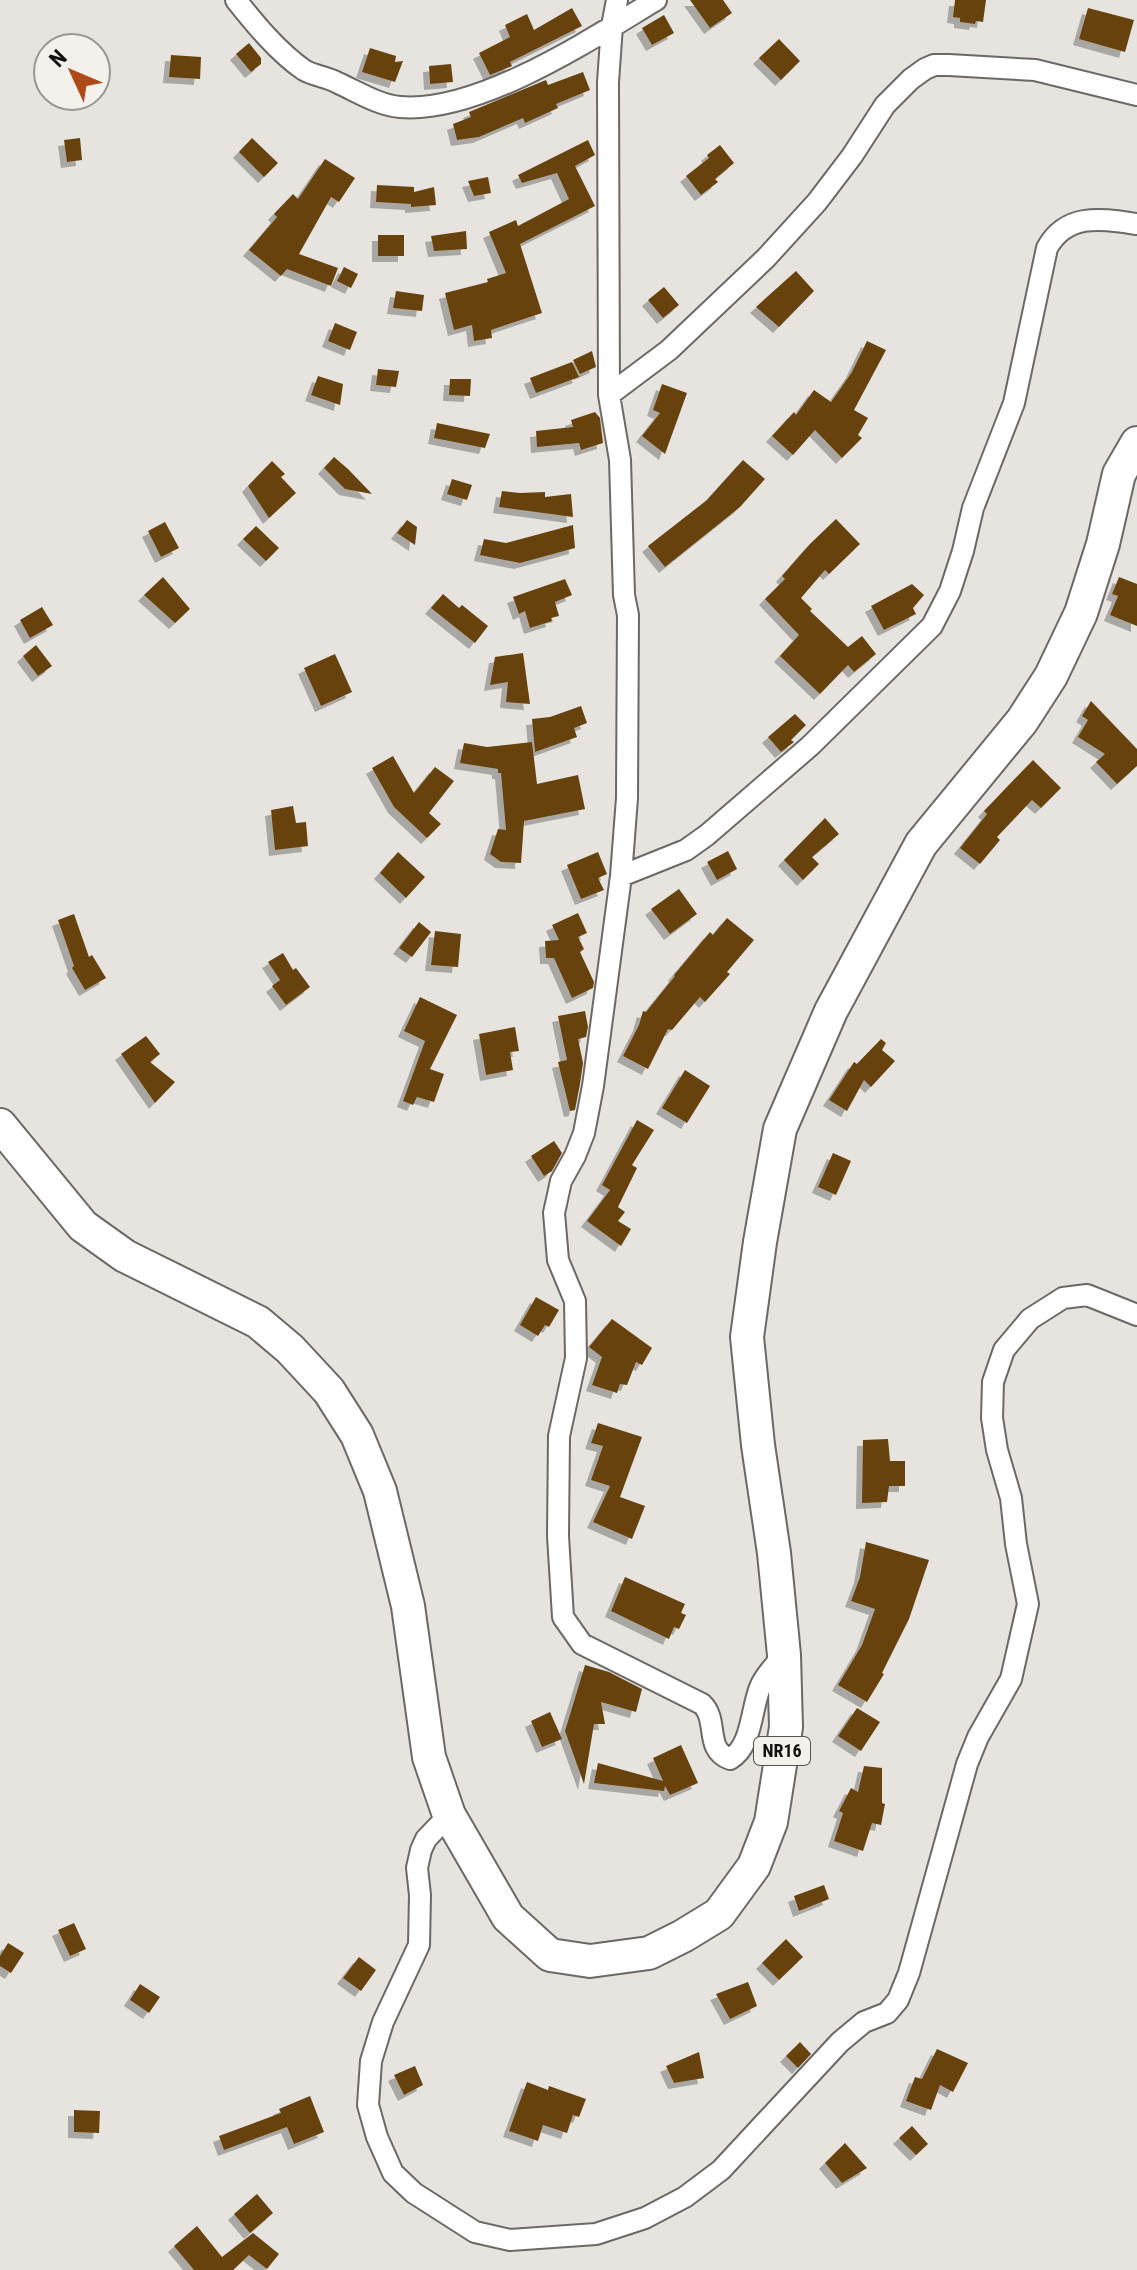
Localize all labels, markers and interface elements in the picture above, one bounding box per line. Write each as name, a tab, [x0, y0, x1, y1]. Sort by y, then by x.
north arrow	[32, 32, 112, 112]
text: N	[44, 45, 72, 72]
road number: NR16	[754, 1737, 810, 1765]

